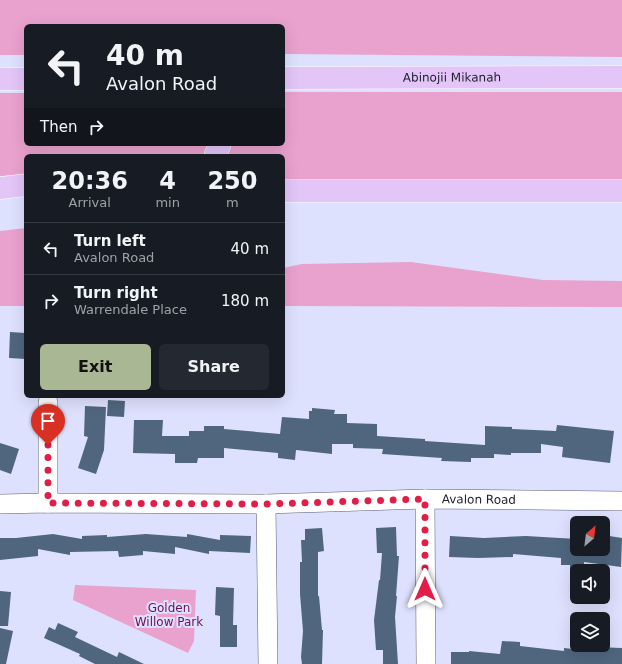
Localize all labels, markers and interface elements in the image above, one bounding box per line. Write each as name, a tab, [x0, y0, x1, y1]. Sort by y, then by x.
text: 40 m	[106, 39, 184, 72]
icon: left	[40, 40, 92, 92]
street label: Abinojii Mikanah	[403, 70, 501, 85]
text: Avalon Road	[106, 73, 217, 94]
icon: right	[85, 116, 107, 138]
text: Then	[40, 118, 77, 136]
text: 20:36	[51, 167, 128, 195]
text: 4	[159, 167, 176, 195]
text: 250	[207, 167, 257, 195]
text: Arrival	[69, 195, 111, 210]
text: min	[155, 195, 180, 210]
text: m	[226, 195, 239, 210]
text: Turn left	[74, 232, 146, 250]
icon: left	[40, 238, 62, 260]
text: 40 m	[231, 240, 269, 258]
text: Avalon Road	[74, 250, 154, 265]
text: Turn right	[74, 284, 158, 302]
icon: right	[40, 290, 62, 312]
text: 180 m	[221, 292, 269, 310]
text: Warrendale Place	[74, 302, 187, 317]
button: Exit	[40, 344, 151, 390]
button: Share	[159, 344, 269, 390]
pin	[31, 404, 65, 445]
icon: arrive	[37, 410, 59, 432]
street label: Avalon Road	[442, 492, 516, 507]
north arrow	[570, 516, 610, 556]
map controls	[570, 516, 610, 652]
button: sound	[570, 564, 610, 604]
position arrow	[404, 568, 446, 610]
park label: Golden Willow Park	[135, 601, 203, 629]
button: layers	[570, 612, 610, 652]

